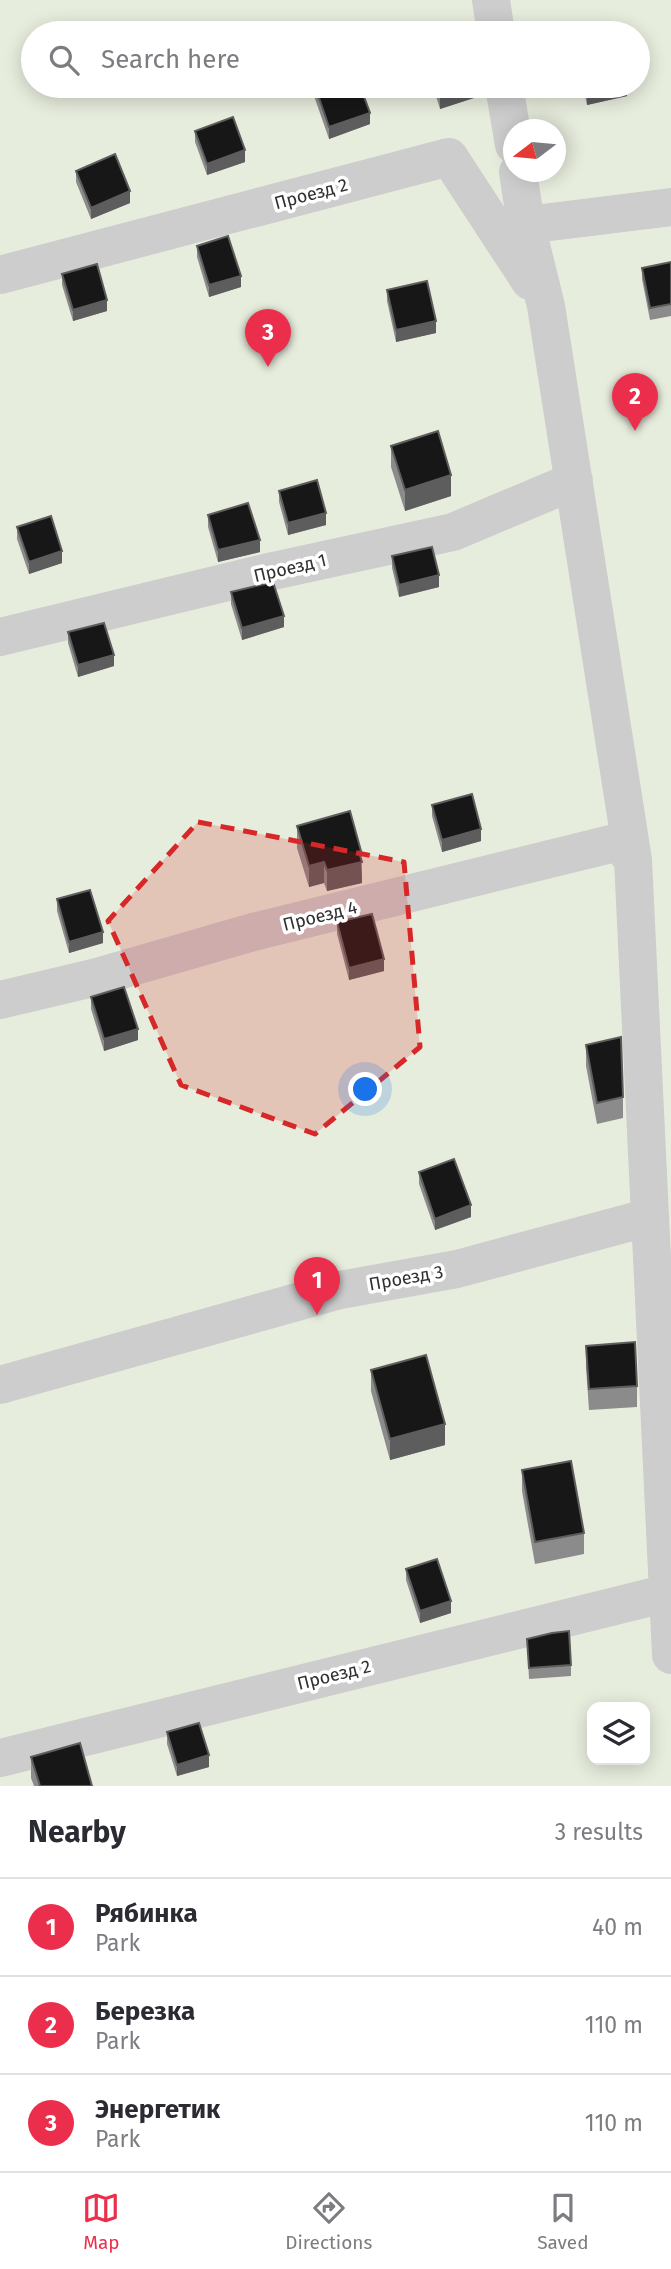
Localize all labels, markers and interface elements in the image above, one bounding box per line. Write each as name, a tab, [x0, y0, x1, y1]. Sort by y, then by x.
search box	[21, 21, 650, 98]
icon: search	[45, 41, 83, 79]
text: Search here	[101, 44, 240, 75]
north arrow	[503, 119, 566, 182]
street label: Проезд 2	[272, 174, 350, 214]
pin: 3	[245, 309, 291, 367]
pin: 2	[612, 373, 658, 431]
street label: Проезд 1	[251, 549, 329, 587]
street label: Проезд 4	[280, 896, 360, 936]
your location	[348, 1072, 382, 1106]
pin: 1	[294, 1257, 340, 1315]
street label: Проезд 3	[367, 1261, 445, 1295]
street label: Проезд 2	[295, 1655, 373, 1695]
map controls	[587, 1702, 650, 1765]
button: layers	[587, 1702, 650, 1765]
text: Nearby	[28, 1814, 126, 1850]
text: 3 results	[555, 1818, 643, 1846]
text: Рябинка	[95, 1898, 198, 1929]
text: 1	[46, 1913, 56, 1941]
text: 40 m	[592, 1913, 643, 1941]
text: Park	[95, 1929, 140, 1957]
text: Березка	[95, 1996, 195, 2027]
text: 2	[45, 2011, 57, 2039]
text: 110 m	[585, 2011, 643, 2039]
text: Park	[95, 2027, 140, 2055]
text: Энергетик	[95, 2094, 220, 2125]
text: 3	[45, 2109, 57, 2137]
text: 110 m	[585, 2109, 643, 2137]
text: Park	[95, 2125, 140, 2153]
tab: Map	[82, 2189, 120, 2254]
tab: Directions	[285, 2189, 372, 2254]
tab: Saved	[537, 2189, 589, 2254]

